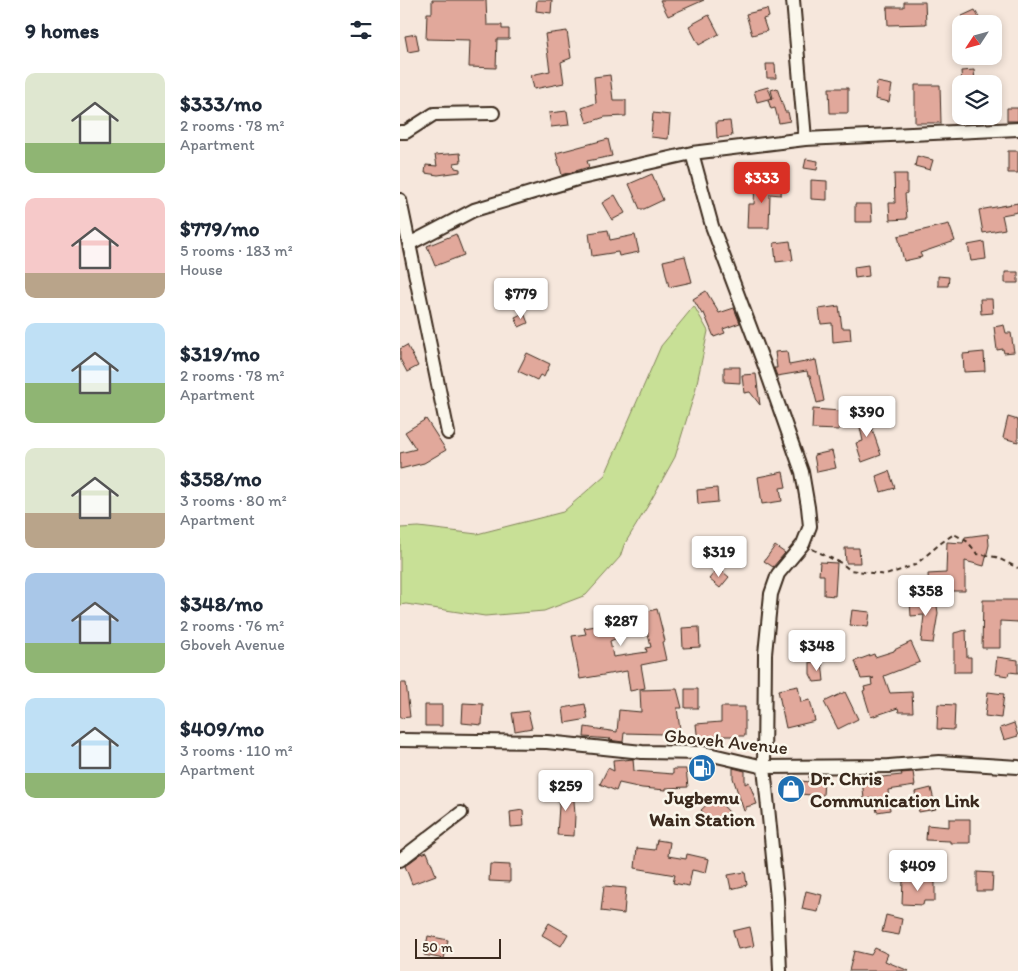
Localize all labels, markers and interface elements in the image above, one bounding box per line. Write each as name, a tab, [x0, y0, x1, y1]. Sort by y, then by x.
north arrow	[952, 15, 1002, 65]
map controls	[952, 15, 1002, 125]
icon: filters	[347, 16, 375, 44]
text: 9 homes	[25, 18, 99, 43]
button: layers	[952, 75, 1002, 125]
text: $333/mo	[180, 91, 262, 116]
icon: home	[65, 93, 125, 153]
text: 2 rooms · 78 m²	[180, 116, 285, 135]
text: Apartment	[180, 135, 255, 154]
pin: $333	[732, 162, 792, 204]
text: $333	[745, 168, 779, 187]
text: $779/mo	[180, 216, 260, 241]
icon: home	[65, 218, 125, 278]
text: 5 rooms · 183 m²	[180, 241, 293, 260]
text: House	[180, 260, 223, 279]
pin: $779	[491, 278, 551, 320]
text: $779	[505, 284, 537, 303]
text: $319/mo	[180, 341, 260, 366]
icon: home	[65, 343, 125, 403]
text: 2 rooms · 78 m²	[180, 366, 285, 385]
text: Apartment	[180, 385, 255, 404]
pin: $390	[837, 396, 897, 438]
text: $390	[849, 402, 885, 421]
text: $358/mo	[180, 466, 262, 491]
icon: home	[65, 468, 125, 528]
text: 3 rooms · 80 m²	[180, 491, 287, 510]
text: Apartment	[180, 510, 255, 529]
pin: $319	[689, 536, 749, 578]
text: $319	[703, 542, 735, 561]
pin: $358	[896, 574, 956, 617]
text: $358	[909, 581, 943, 600]
text: $348/mo	[180, 591, 263, 616]
icon: home	[65, 593, 125, 653]
pin: $287	[591, 604, 651, 647]
text: $287	[604, 611, 638, 630]
text: 2 rooms · 76 m²	[180, 616, 284, 635]
pin: $348	[787, 630, 847, 672]
text: Gboveh Avenue	[180, 635, 285, 654]
text: $348	[799, 636, 835, 655]
text: $409/mo	[180, 716, 264, 741]
icon: home	[65, 718, 125, 778]
street label: Gboveh Avenue	[663, 724, 789, 759]
text: 3 rooms · 110 m²	[180, 741, 293, 760]
fuel station icon: Jugbemu Wain Station	[687, 753, 717, 783]
text: Apartment	[180, 760, 255, 779]
place label: Dr. Chris Communication Link	[810, 767, 980, 812]
pin: $259	[536, 770, 596, 812]
shop icon: Dr. Chris Communication Link	[776, 774, 806, 804]
text: $259	[549, 776, 583, 795]
place label: Jugbemu Wain Station	[649, 786, 755, 831]
pin: $409	[888, 850, 948, 892]
text: $409	[900, 856, 936, 875]
scale bar	[415, 936, 501, 959]
text: 50 m	[422, 939, 453, 956]

